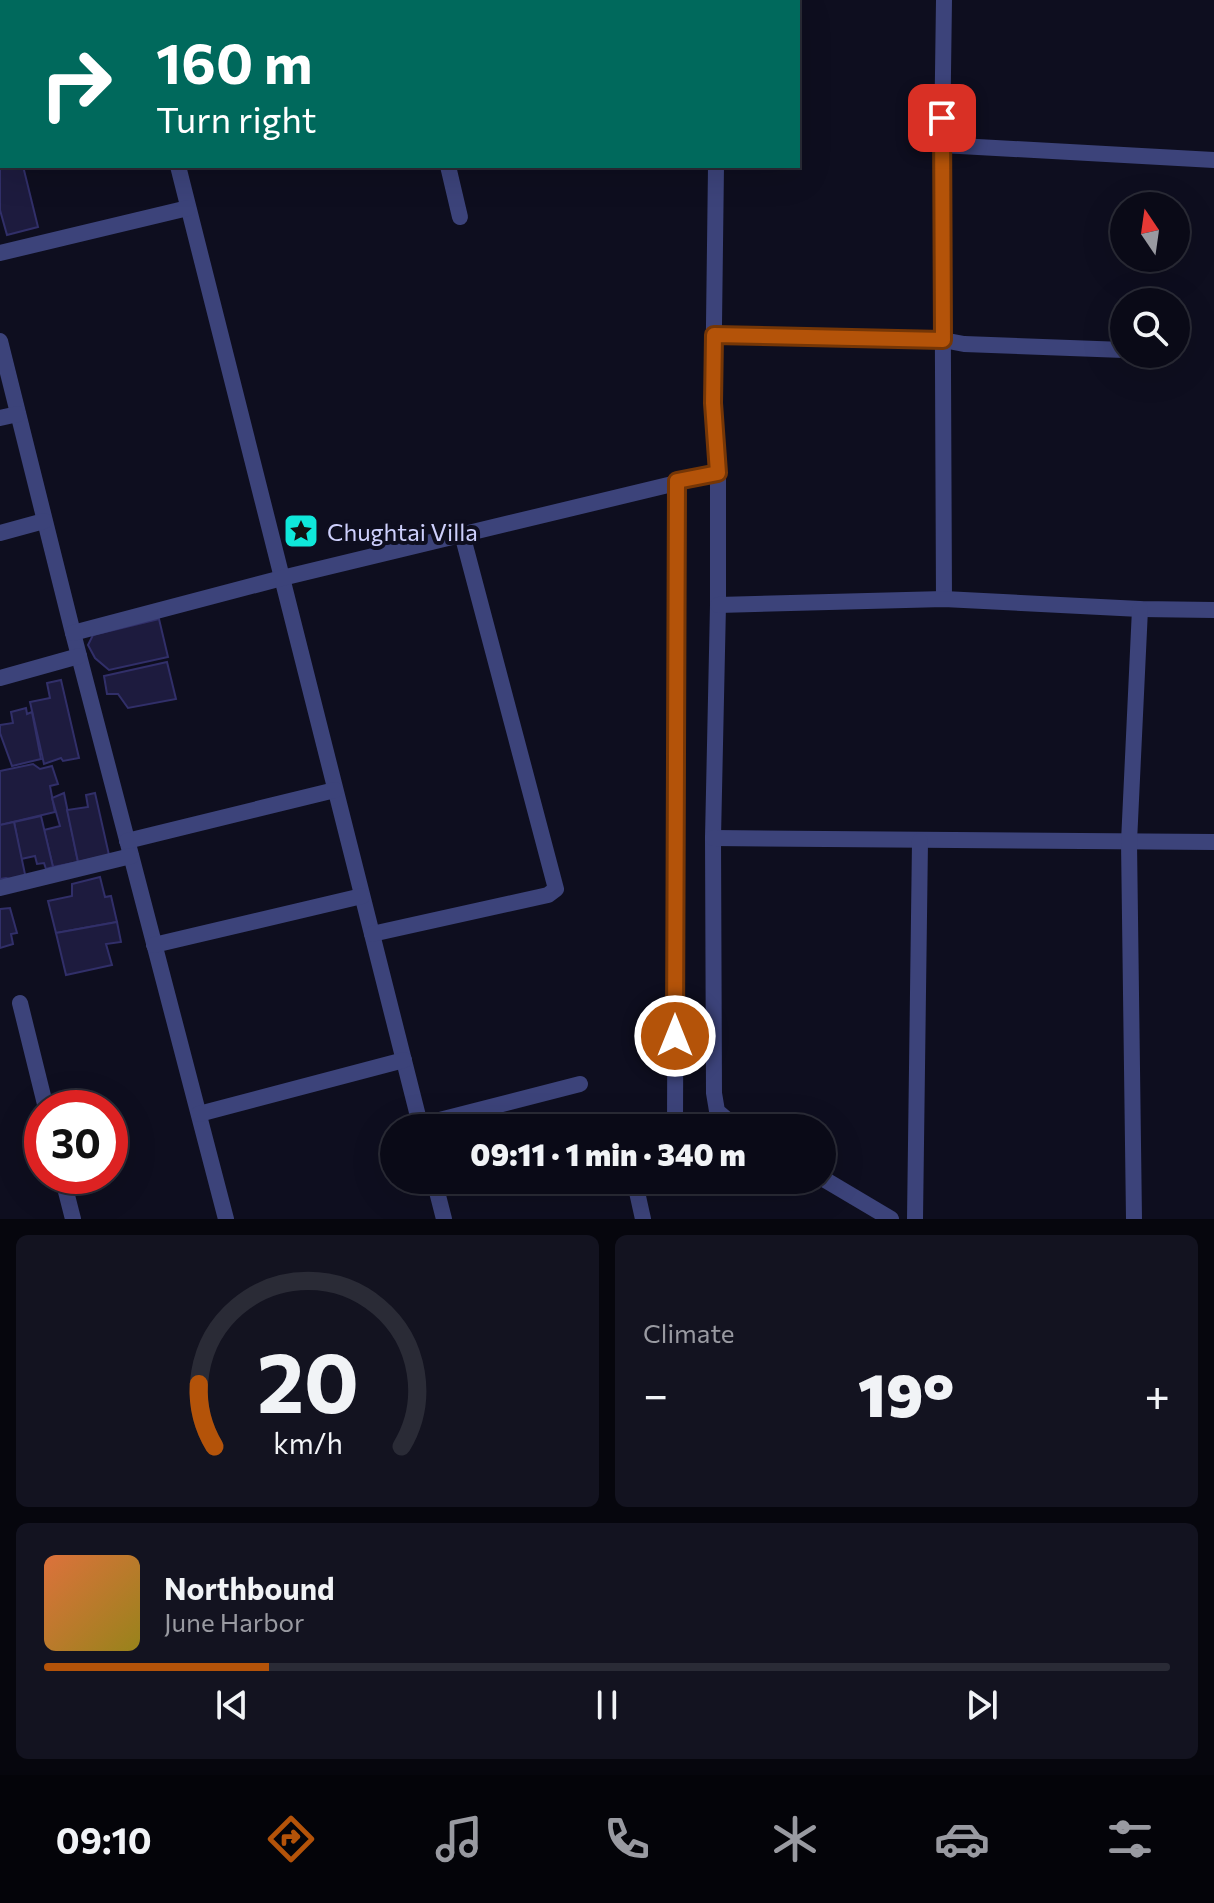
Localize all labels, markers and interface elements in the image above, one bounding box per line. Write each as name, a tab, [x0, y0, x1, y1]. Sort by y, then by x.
text: 160 m	[156, 27, 313, 96]
icon: right	[24, 32, 128, 136]
pin	[908, 84, 976, 152]
text: Turn right	[156, 96, 317, 140]
icon: arrive	[920, 96, 964, 140]
north arrow	[1110, 192, 1190, 272]
map controls	[1110, 192, 1190, 368]
button: search	[1110, 288, 1190, 368]
place icon: Chughtai Villa	[282, 512, 320, 550]
place label: Chughtai Villa	[327, 517, 478, 546]
position arrow	[633, 994, 717, 1078]
speed limit sign: 30	[24, 1090, 128, 1194]
text: 09:11 · 1 min · 340 m	[470, 1135, 746, 1172]
text: Climate	[643, 1317, 735, 1348]
text: 20	[256, 1328, 359, 1430]
text: 19°	[858, 1356, 954, 1429]
text: −	[643, 1366, 668, 1420]
text: +	[1144, 1366, 1170, 1420]
text: km/h	[273, 1425, 342, 1460]
text: Northbound	[164, 1569, 335, 1606]
text: June Harbor	[164, 1606, 304, 1637]
icon: previous	[210, 1683, 254, 1727]
icon: pause	[585, 1683, 629, 1727]
icon: next	[960, 1683, 1004, 1727]
icon: directions	[263, 1811, 319, 1867]
icon: music	[431, 1811, 487, 1867]
icon: phone	[599, 1811, 655, 1867]
icon: climate	[767, 1811, 823, 1867]
icon: car	[934, 1811, 990, 1867]
icon: filters	[1102, 1811, 1158, 1867]
text: 09:10	[56, 1817, 152, 1861]

